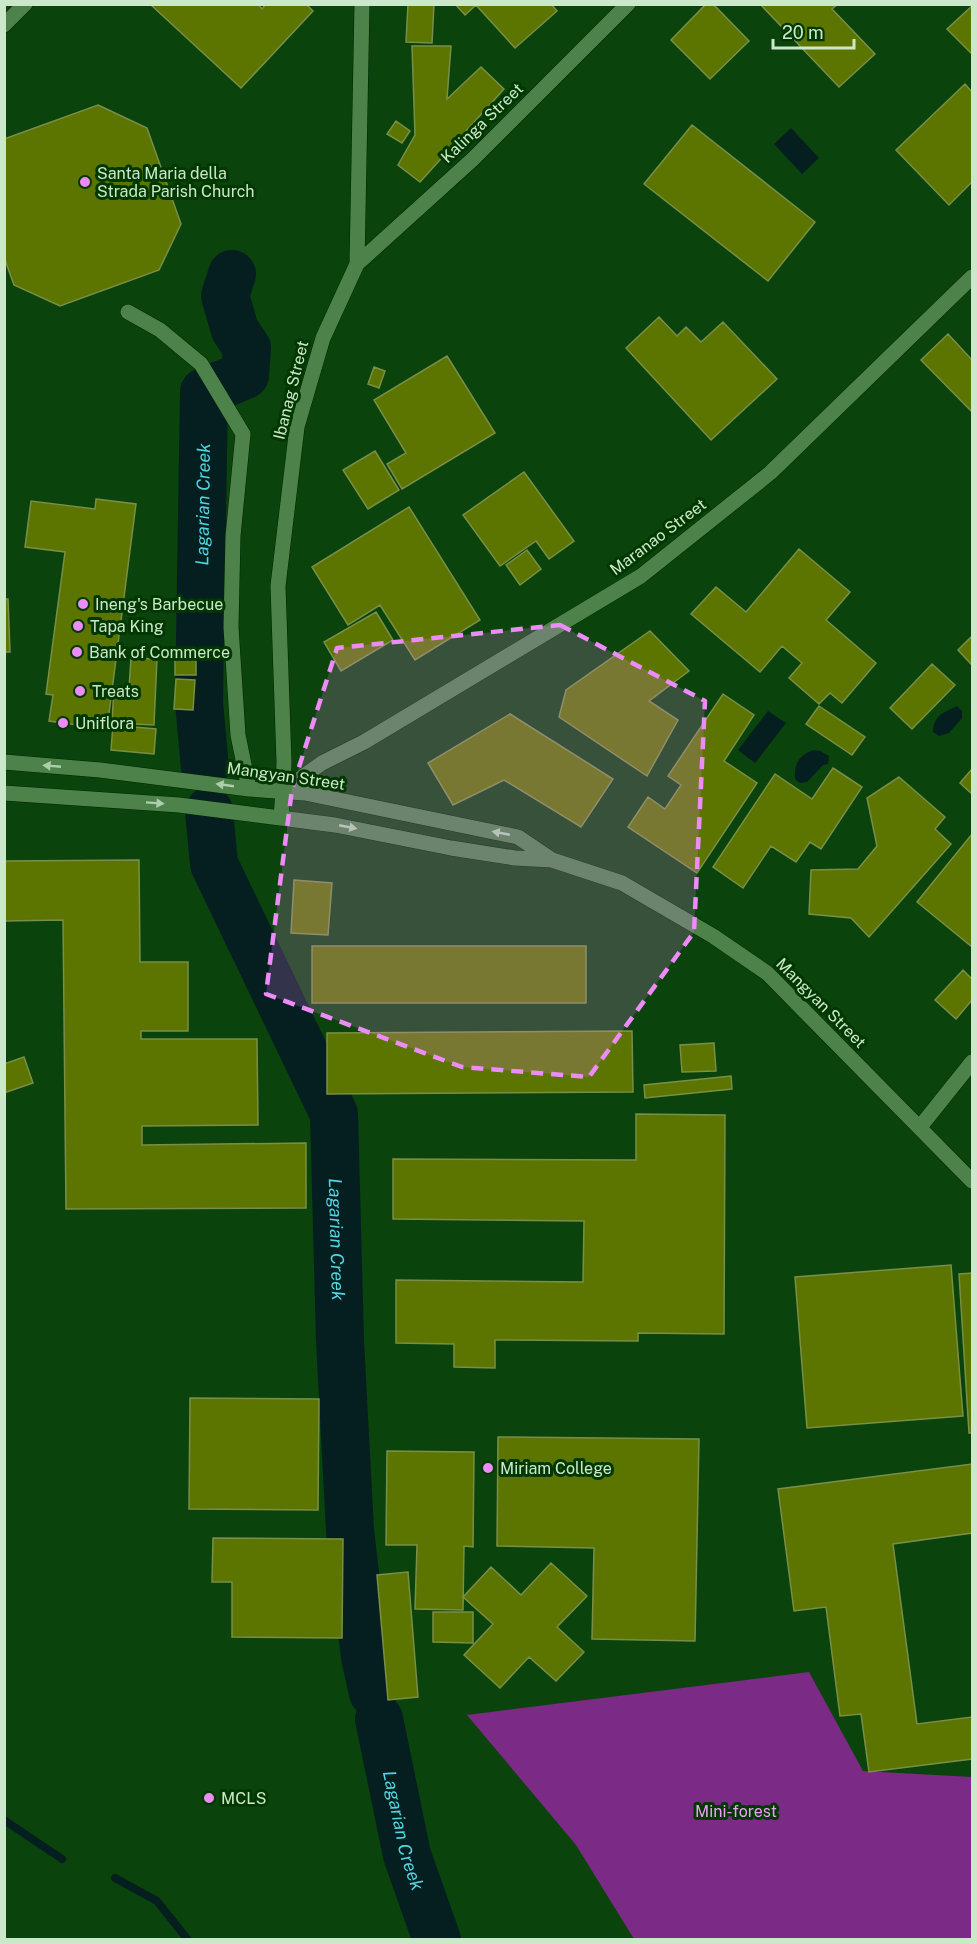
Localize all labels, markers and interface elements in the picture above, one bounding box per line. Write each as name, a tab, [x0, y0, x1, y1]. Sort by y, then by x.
scale bar	[773, 12, 854, 50]
text: 20 m	[782, 22, 824, 43]
street label: Kalinga Street	[437, 79, 527, 167]
place label: Santa Maria della Strada Parish Church	[97, 164, 255, 201]
marker: Santa Maria della Strada Parish Church	[78, 175, 92, 189]
street label: Ibanag Street	[270, 338, 312, 442]
water label: Lagarian Creek	[191, 443, 214, 566]
street label: Maranao Street	[606, 495, 710, 579]
place label: Ineng's Barbecue	[95, 595, 223, 614]
marker: Ineng's Barbecue	[76, 597, 90, 611]
place label: Tapa King	[90, 617, 164, 636]
marker: Tapa King	[71, 619, 85, 633]
place label: Bank of Commerce	[89, 643, 230, 662]
marker: Bank of Commerce	[70, 645, 84, 659]
place label: Treats	[92, 682, 139, 701]
marker: Treats	[73, 684, 87, 698]
place label: Uniflora	[75, 714, 134, 733]
marker: Uniflora	[56, 716, 70, 730]
street label: Mangyan Street	[226, 758, 346, 794]
one-way arrow	[43, 761, 62, 771]
one-way arrow	[216, 781, 235, 790]
one-way arrow	[146, 799, 165, 808]
one-way arrow	[339, 823, 358, 832]
one-way arrow	[491, 828, 510, 837]
street label: Mangyan Street	[772, 954, 870, 1052]
water label: Lagarian Creek	[325, 1178, 349, 1301]
place label: Miriam College	[500, 1459, 612, 1478]
marker: Miriam College	[481, 1461, 495, 1475]
water label: Lagarian Creek	[379, 1769, 429, 1893]
place label: MCLS	[221, 1789, 266, 1808]
marker: MCLS	[202, 1791, 216, 1805]
park label: Mini-forest	[695, 1802, 777, 1821]

